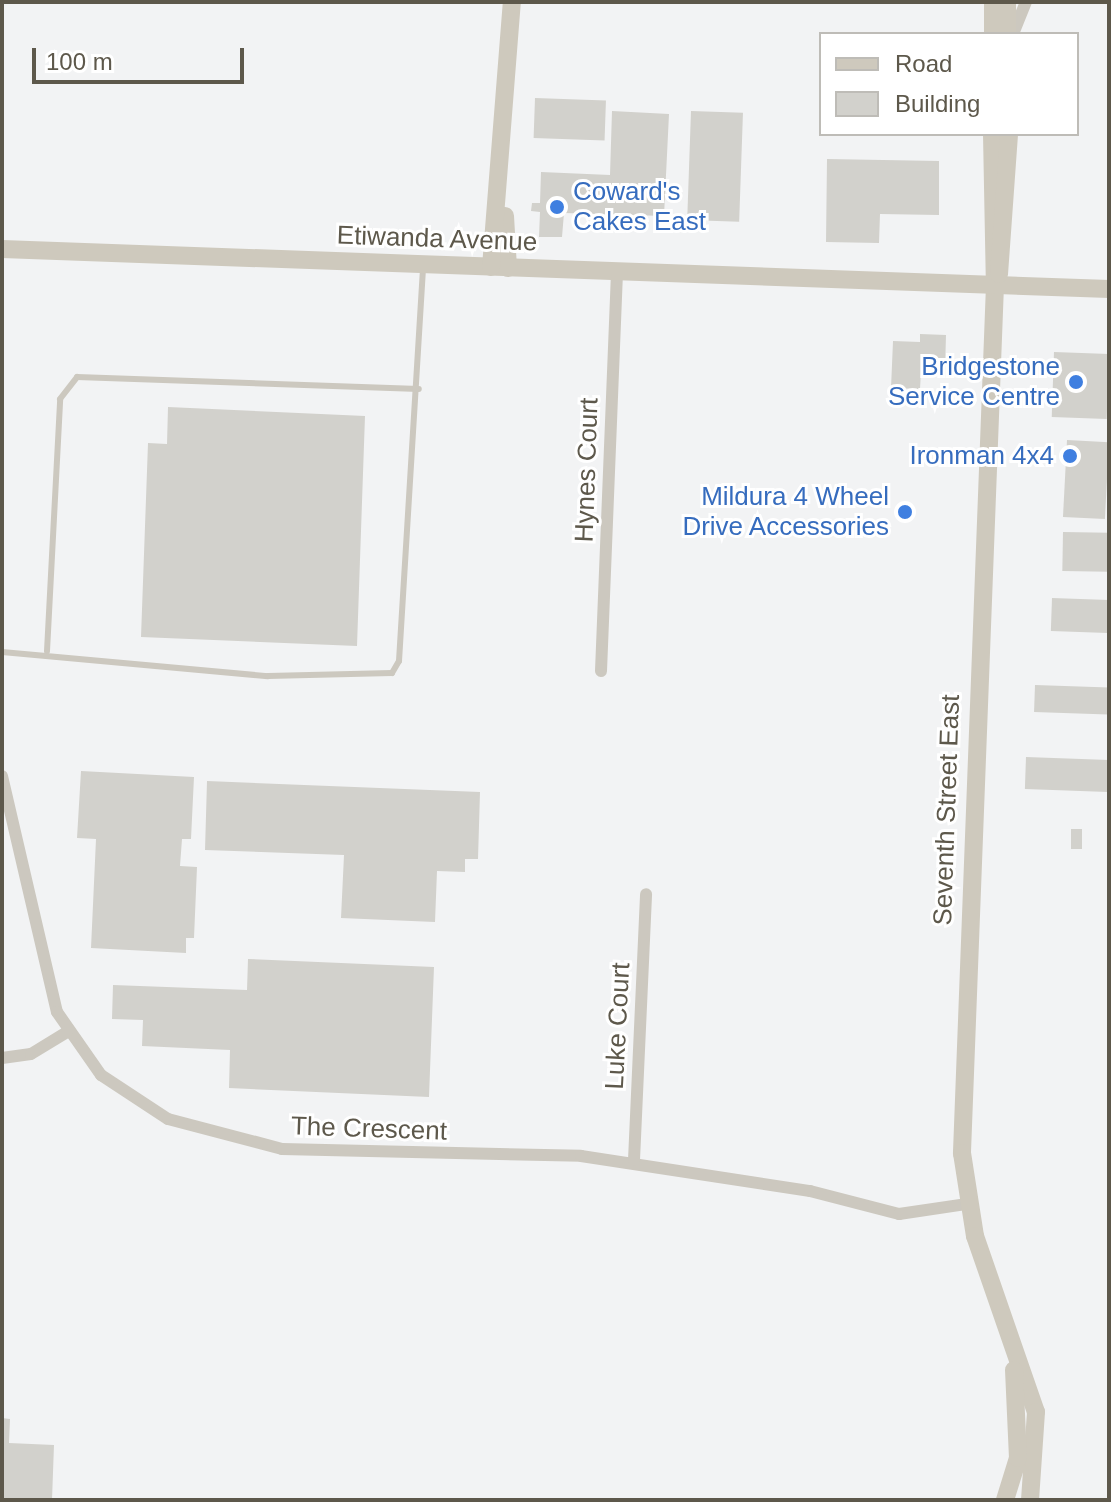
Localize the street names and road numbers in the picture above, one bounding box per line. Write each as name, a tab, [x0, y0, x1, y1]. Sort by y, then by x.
street label: Etiwanda Avenue	[336, 220, 538, 258]
street label: Hynes Court	[569, 397, 605, 543]
street label: Seventh Street East	[927, 694, 967, 926]
street label: Luke Court	[599, 962, 637, 1090]
street label: The Crescent	[290, 1111, 448, 1147]

